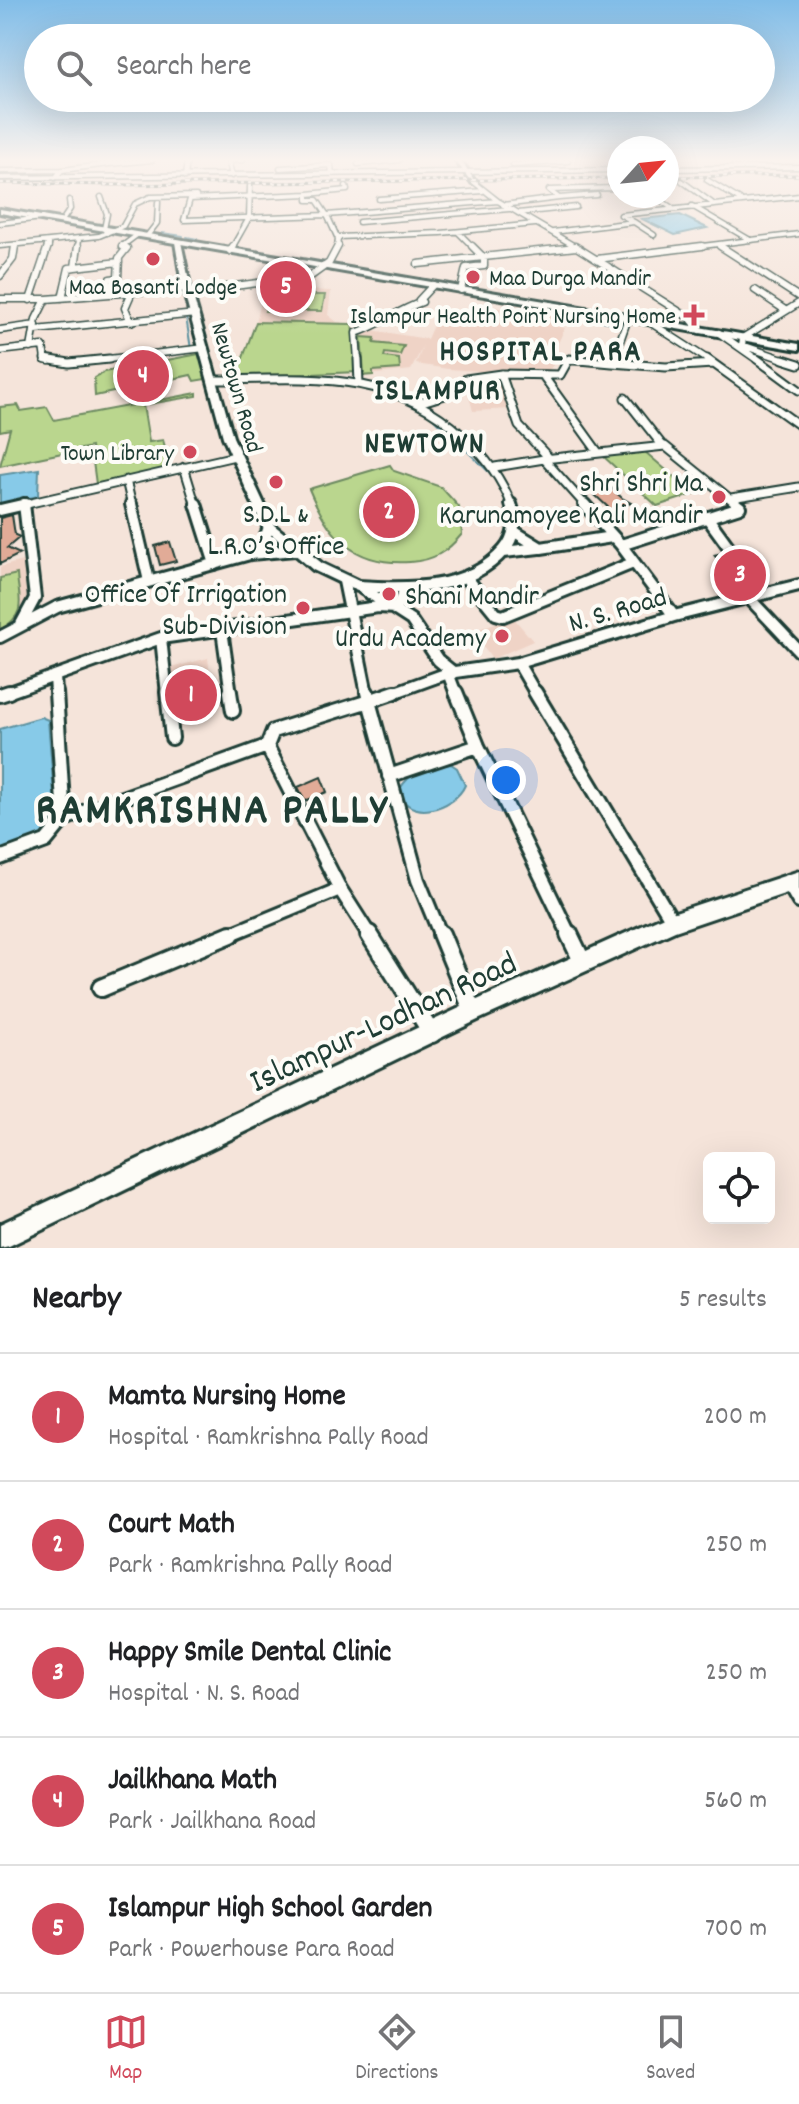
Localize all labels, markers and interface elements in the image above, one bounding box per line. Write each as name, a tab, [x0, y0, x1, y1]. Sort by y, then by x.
search box	[24, 24, 775, 112]
icon: search	[52, 46, 96, 90]
text: Search here	[116, 47, 252, 90]
north arrow	[607, 136, 679, 208]
marker: Maa Basanti Lodge	[144, 250, 162, 268]
pin: 5	[260, 257, 312, 317]
place label: Maa Durga Mandir	[489, 263, 651, 297]
marker: Maa Durga Mandir	[464, 268, 482, 286]
place label: Maa Basanti Lodge	[69, 272, 237, 306]
place label: Islampur Health Point Nursing Home	[350, 301, 676, 335]
marker: Islampur Health Point Nursing Home	[683, 304, 705, 326]
street label: Newtown Road	[200, 319, 270, 457]
district label: HOSPITAL PARA	[439, 333, 643, 376]
pin: 4	[117, 346, 169, 406]
district label: ISLAMPUR	[374, 372, 502, 415]
district label: NEWTOWN	[365, 425, 485, 468]
place label: Town Library	[60, 438, 175, 472]
marker: Town Library	[181, 443, 199, 461]
place label: Shri Shri Ma Karunamoyee Kali Mandir	[439, 466, 704, 538]
marker: S.D.L & L.R.O’s Office	[267, 473, 285, 491]
pin: 2	[363, 482, 415, 542]
marker: Shri Shri Ma Karunamoyee Kali Mandir	[710, 488, 728, 506]
place label: S.D.L & L.R.O’s Office	[207, 497, 345, 569]
pin: 3	[714, 545, 766, 605]
place label: Office Of Irrigation Sub-Division	[84, 577, 287, 649]
place label: Shani Mandir	[405, 579, 540, 619]
street label: N. S. Road	[564, 580, 672, 646]
marker: Shani Mandir	[380, 585, 398, 603]
marker: Office Of Irrigation Sub-Division	[294, 599, 312, 617]
place label: Urdu Academy	[335, 621, 487, 661]
marker: Urdu Academy	[493, 627, 511, 645]
pin: 1	[165, 665, 217, 725]
your location	[486, 760, 526, 800]
district label: RAMKRISHNA PALLY	[36, 782, 388, 845]
street label: Islampur-Lodhan Road	[242, 941, 526, 1109]
map controls	[703, 1152, 775, 1224]
button: locate	[703, 1152, 775, 1224]
text: Nearby	[32, 1276, 121, 1325]
text: 5 results	[679, 1282, 767, 1319]
text: Mamta Nursing Home	[108, 1377, 346, 1420]
text: 1	[55, 1399, 61, 1436]
text: 200 m	[703, 1399, 767, 1436]
text: Hospital · Ramkrishna Pally Road	[108, 1420, 429, 1457]
text: Court Math	[108, 1505, 235, 1548]
text: 2	[52, 1527, 64, 1564]
text: 250 m	[706, 1527, 767, 1564]
text: Park · Ramkrishna Pally Road	[108, 1548, 392, 1585]
text: Happy Smile Dental Clinic	[108, 1633, 391, 1676]
text: 3	[52, 1655, 64, 1692]
text: 250 m	[706, 1655, 767, 1692]
text: Hospital · N. S. Road	[108, 1676, 300, 1713]
text: Jailkhana Math	[108, 1761, 277, 1804]
text: 4	[53, 1783, 63, 1820]
text: 560 m	[704, 1783, 767, 1820]
text: Park · Jailkhana Road	[108, 1804, 316, 1841]
text: Islampur High School Garden	[108, 1889, 432, 1932]
text: 5	[52, 1911, 64, 1948]
text: 700 m	[705, 1911, 767, 1948]
text: Park · Powerhouse Para Road	[108, 1932, 395, 1969]
tab: Map	[104, 2010, 148, 2089]
tab: Directions	[355, 2010, 439, 2089]
tab: Saved	[646, 2010, 695, 2089]

